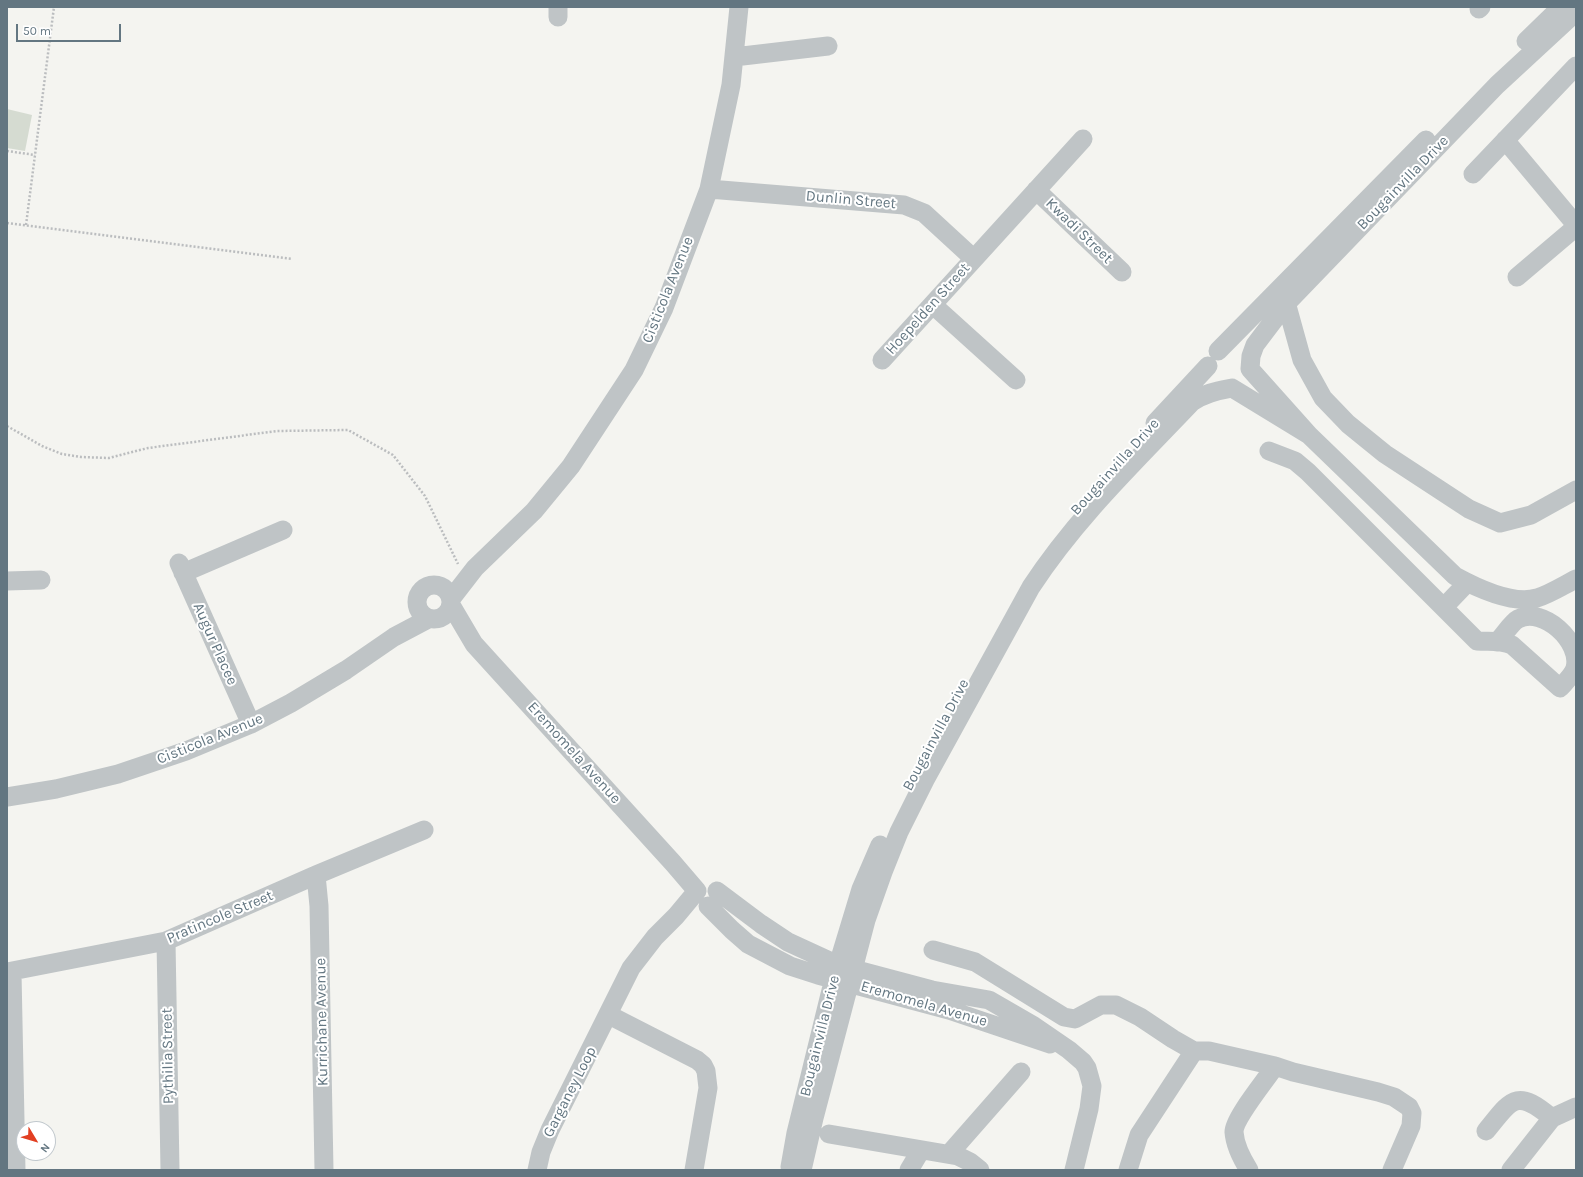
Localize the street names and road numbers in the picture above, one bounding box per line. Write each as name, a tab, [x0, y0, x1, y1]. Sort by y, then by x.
street label: Bougainvilla Drive	[1353, 132, 1453, 234]
street label: Dunlin Street	[805, 187, 897, 213]
street label: Kwadi Street	[1042, 195, 1116, 267]
street label: Cisticola Avenue	[638, 234, 698, 346]
street label: Hoepelden Street	[882, 260, 974, 358]
street label: Bougainvilla Drive	[1067, 415, 1163, 519]
street label: Augur Placee	[189, 600, 241, 688]
street label: Bougainvilla Drive	[899, 676, 973, 794]
street label: Eremomela Avenue	[524, 698, 624, 808]
street label: Cisticola Avenue	[154, 709, 266, 769]
street label: Pratincole Street	[164, 886, 276, 948]
street label: Kurrichane Avenue	[312, 958, 332, 1086]
street label: Bougainvilla Drive	[796, 974, 844, 1098]
street label: Eremomela Avenue	[859, 977, 989, 1031]
street label: Pythilia Street	[158, 1008, 178, 1104]
street label: Garganey Loop	[539, 1044, 601, 1140]

